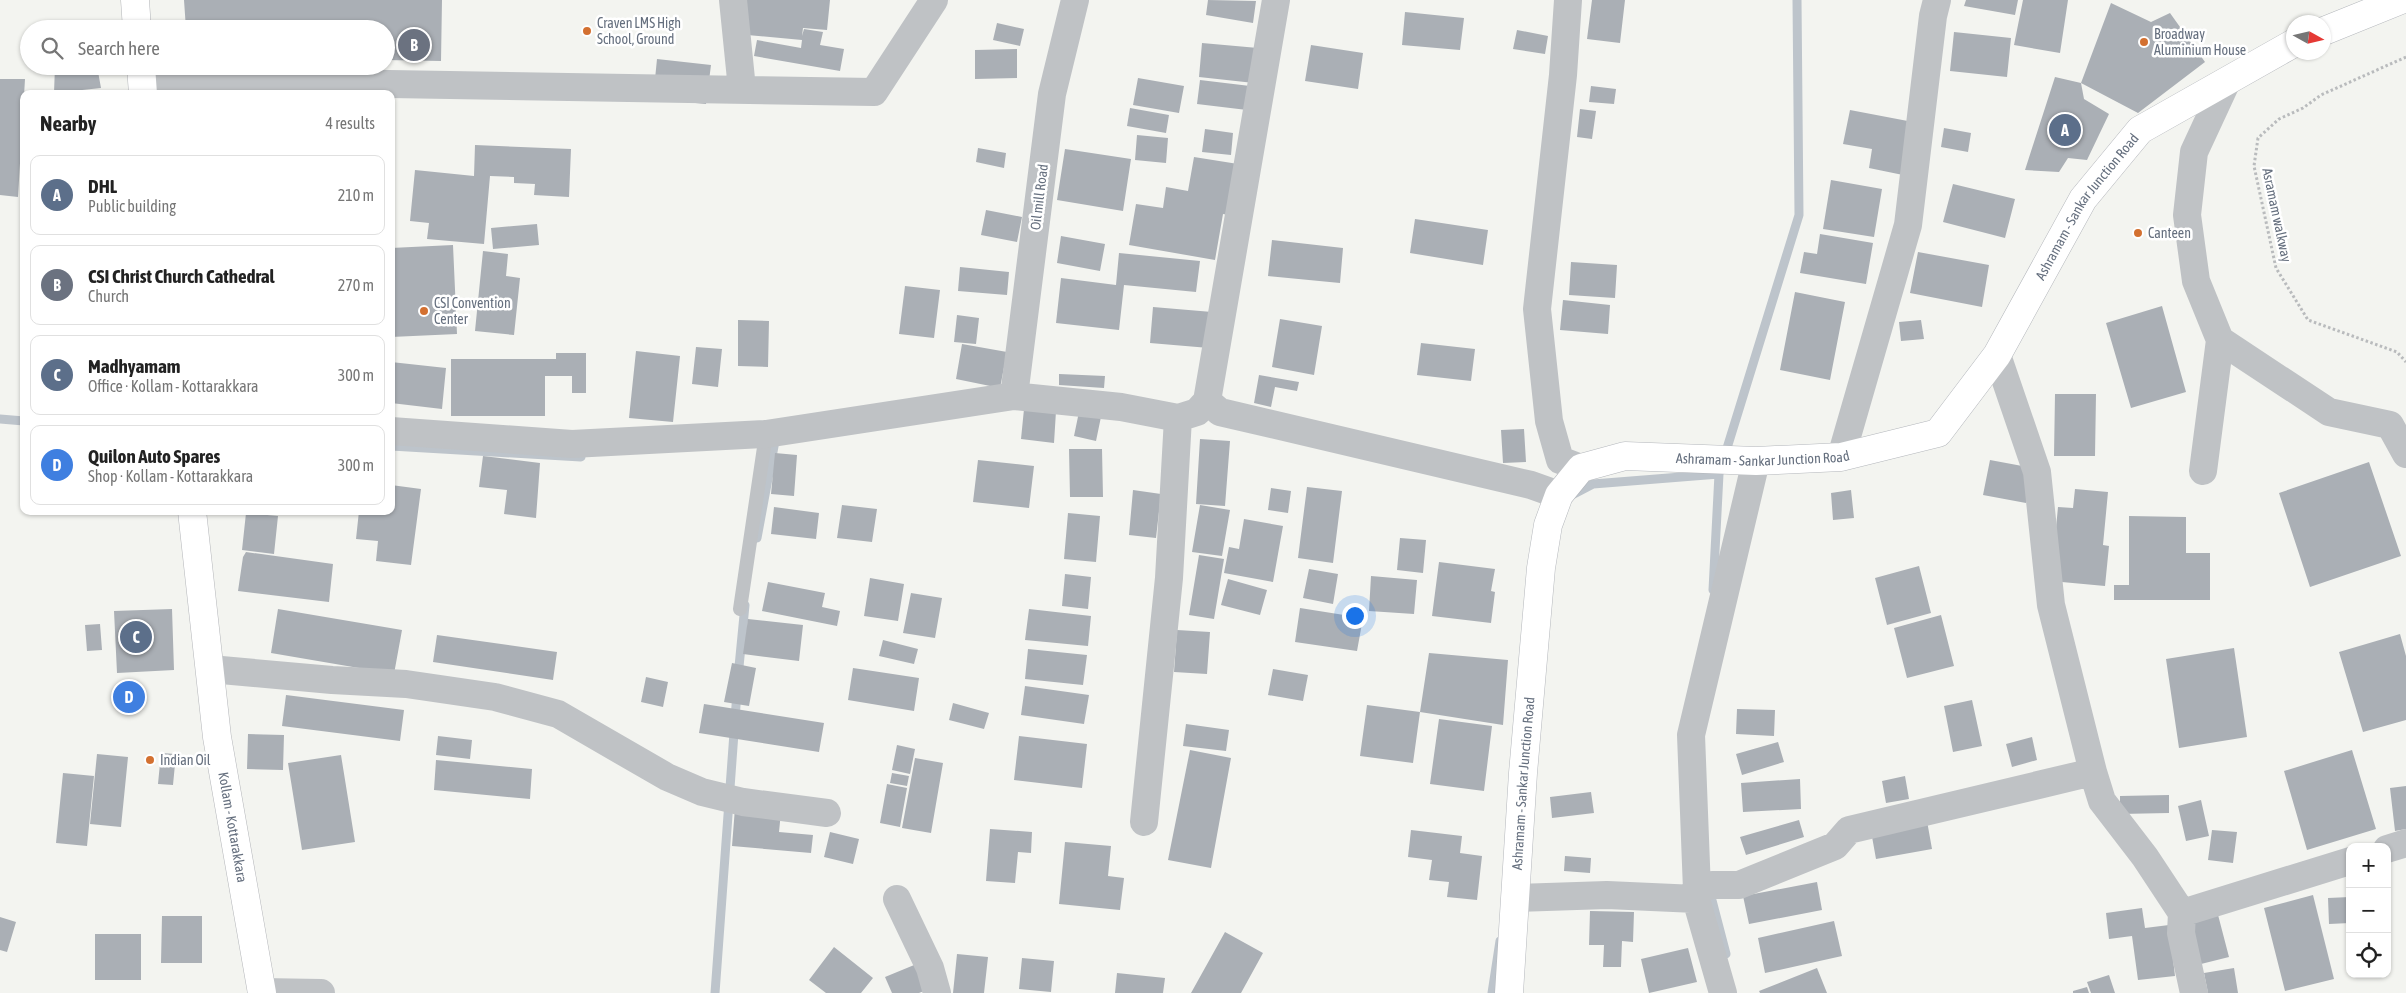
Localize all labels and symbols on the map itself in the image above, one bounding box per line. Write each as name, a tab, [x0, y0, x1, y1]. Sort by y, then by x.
place label: Craven LMS High School, Ground	[597, 15, 681, 47]
north arrow	[2286, 15, 2331, 60]
marker: Craven LMS High School, Ground	[581, 25, 593, 37]
pin: B	[398, 26, 430, 64]
place label: Broadway Aluminium House	[2154, 26, 2246, 58]
marker: Broadway Aluminium House	[2138, 36, 2150, 48]
pin: A	[2049, 111, 2081, 149]
street label: Ashramam - Sankar Junction Road	[2033, 130, 2143, 284]
street label: Oil mill Road	[1027, 163, 1051, 231]
street label: Asramam walkway	[2259, 166, 2295, 264]
place label: Canteen	[2148, 225, 2191, 241]
marker: Canteen	[2132, 227, 2144, 239]
place label: CSI Convention Center	[434, 295, 511, 327]
marker: CSI Convention Center	[418, 305, 430, 317]
street label: Ashramam - Sankar Junction Road	[1676, 447, 1851, 469]
your location	[1342, 603, 1368, 629]
pin: C	[120, 618, 152, 656]
pin: D	[113, 678, 145, 716]
street label: Ashramam - Sankar Junction Road	[1509, 696, 1538, 871]
place label: Indian Oil	[160, 752, 211, 768]
marker: Indian Oil	[144, 754, 156, 766]
street label: Kollam - Kottarakkara	[215, 771, 250, 884]

